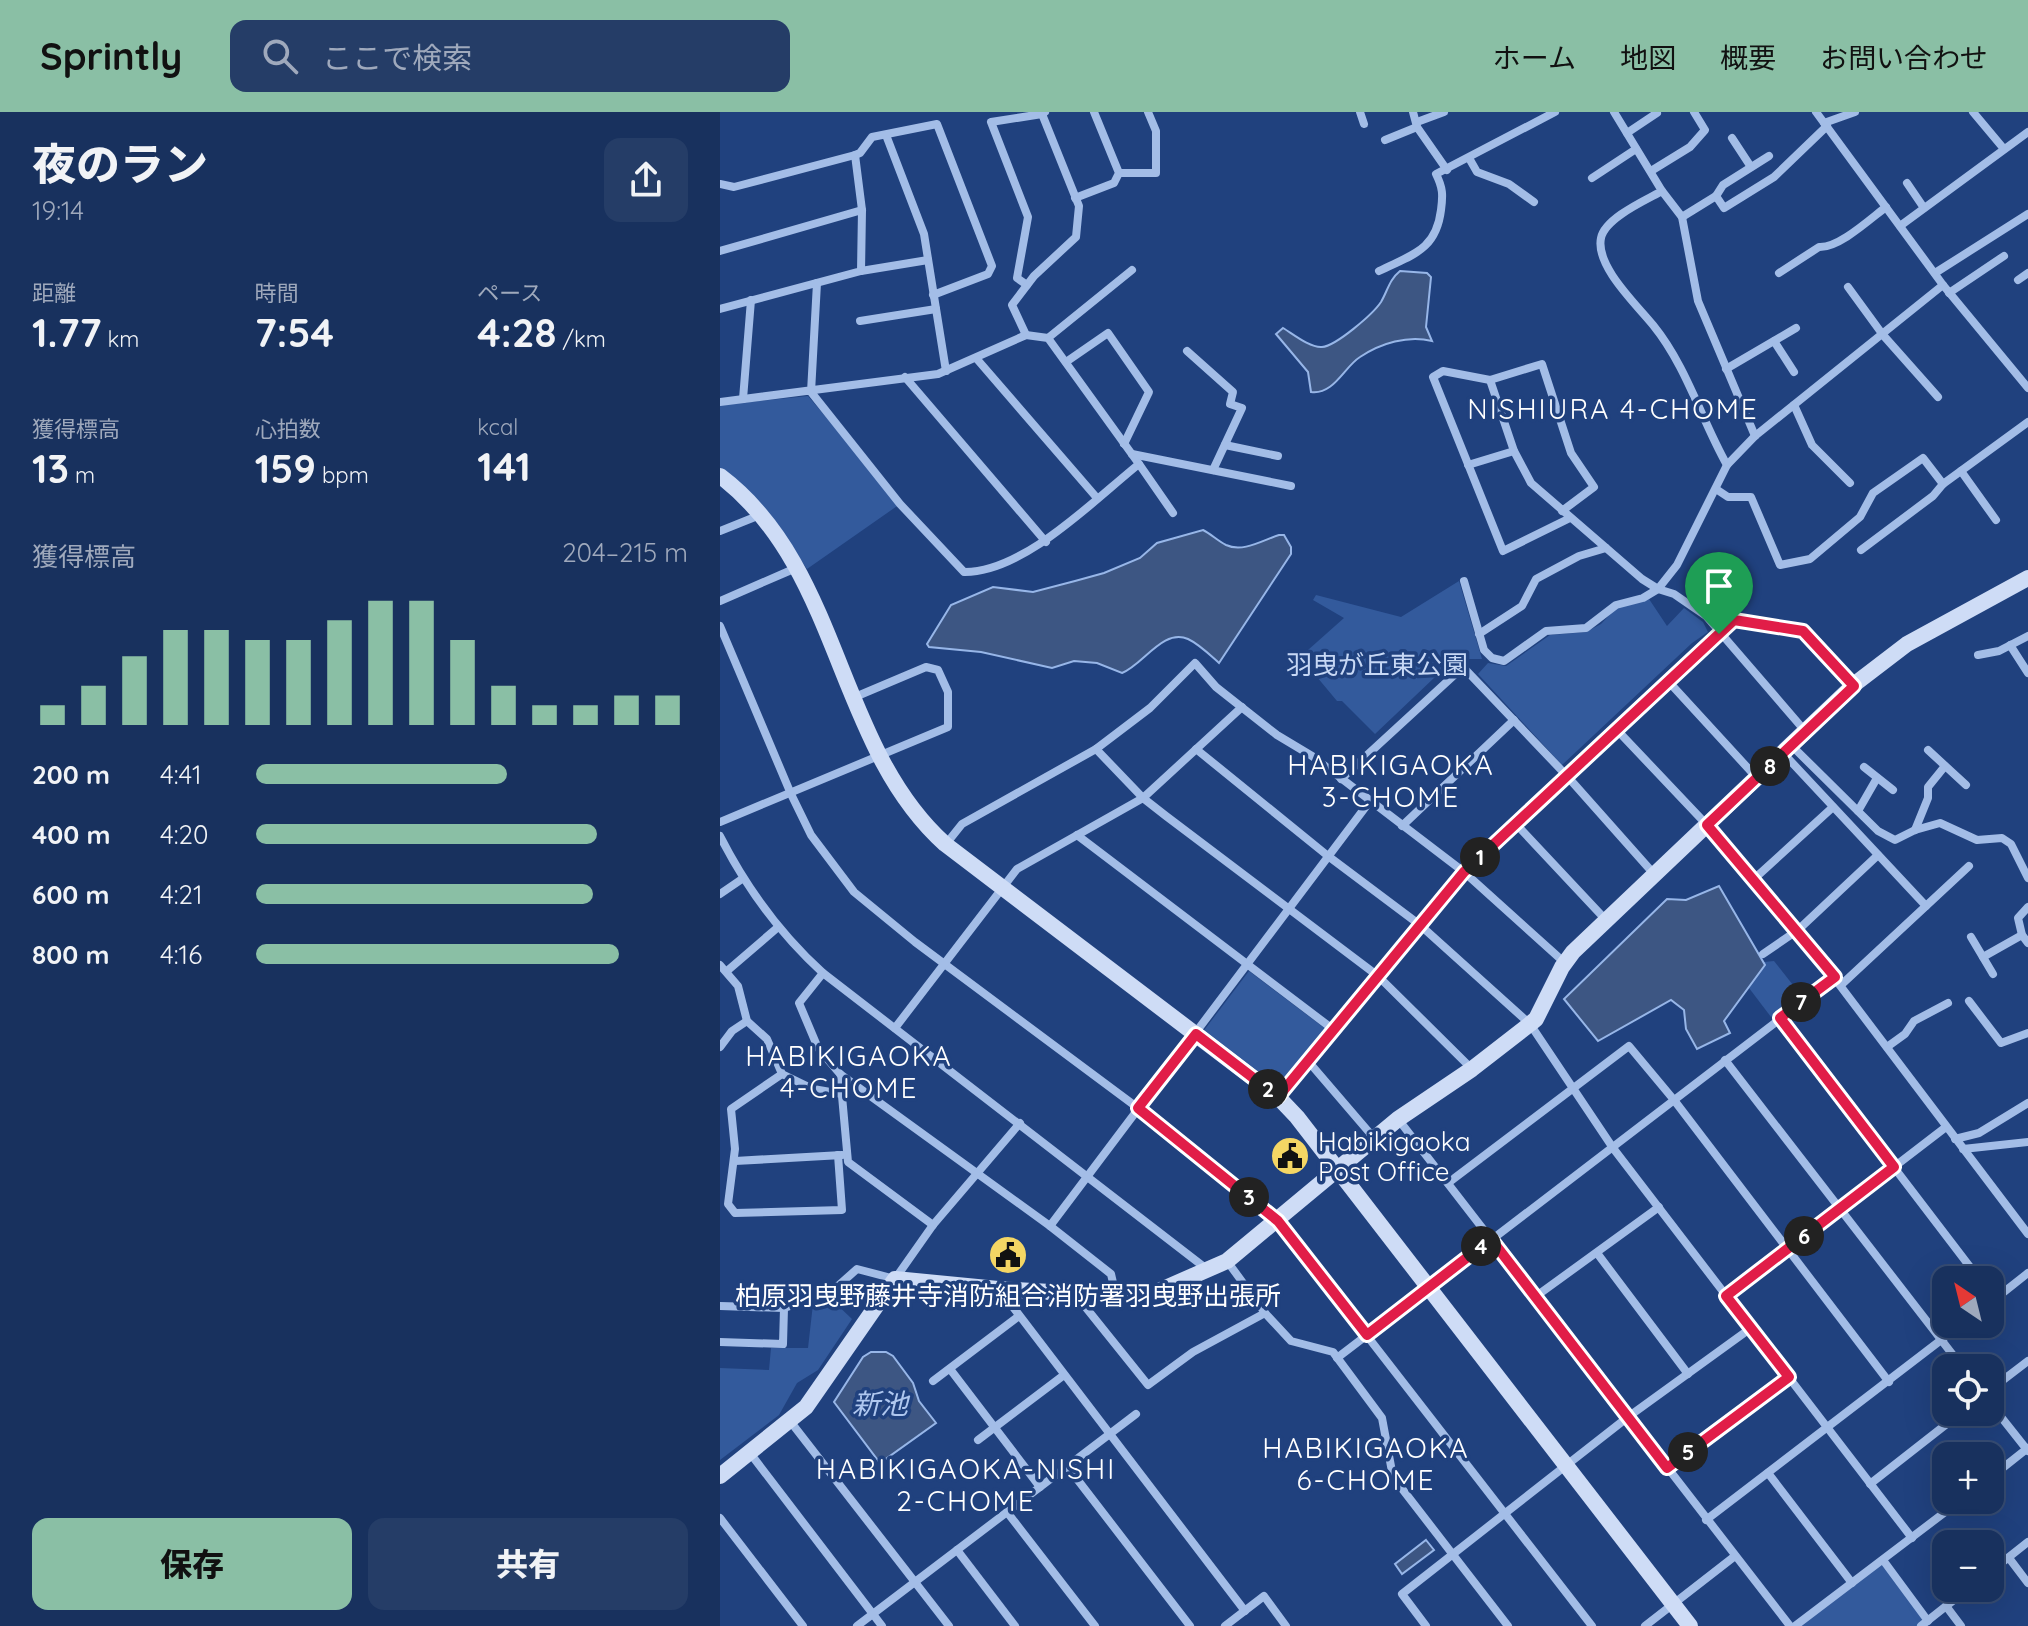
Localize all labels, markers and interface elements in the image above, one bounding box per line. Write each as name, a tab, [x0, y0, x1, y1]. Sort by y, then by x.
search box	[230, 20, 790, 92]
text: Sprintly	[40, 32, 182, 80]
icon: search	[258, 34, 302, 78]
text: ここで検索	[322, 39, 472, 77]
text: ホーム	[1493, 40, 1576, 75]
text: 地図	[1620, 40, 1676, 75]
text: 概要	[1720, 40, 1776, 75]
text: お問い合わせ	[1820, 40, 1988, 75]
text: 夜のラン	[32, 136, 208, 191]
button: share	[604, 138, 688, 222]
text: 19:14	[32, 194, 84, 227]
text: 距離	[32, 279, 76, 307]
text: 時間	[255, 279, 299, 307]
text: ペース	[477, 279, 542, 307]
text: 1.77	[32, 307, 101, 357]
text: 7:54	[255, 307, 334, 357]
text: 4:28	[477, 307, 556, 357]
text: km	[101, 325, 139, 353]
text: /km	[556, 325, 606, 353]
district label: NISHIURA 4-CHOME	[1467, 391, 1759, 426]
text: kcal	[477, 413, 518, 441]
text: 獲得標高	[32, 415, 120, 443]
text: 心拍数	[255, 415, 321, 443]
text: 141	[477, 441, 531, 491]
text: 13	[32, 443, 69, 493]
text: 159	[255, 443, 316, 493]
text: m	[69, 461, 95, 489]
text: bpm	[316, 461, 369, 489]
text: 204–215 m	[562, 536, 688, 569]
text: 獲得標高	[32, 540, 136, 573]
pin	[1685, 552, 1753, 634]
icon: arrive	[1697, 564, 1741, 608]
park label: 羽曳が丘東公園	[1286, 648, 1468, 681]
pin: 8	[1750, 746, 1790, 786]
district label: HABIKIGAOKA 3-CHOME	[1287, 747, 1495, 814]
text: 8	[1764, 752, 1776, 780]
text: 200 m	[32, 758, 110, 791]
text: 4:41	[160, 758, 202, 791]
text: 400 m	[32, 818, 110, 851]
text: 4:20	[160, 818, 208, 851]
pin: 1	[1460, 837, 1500, 877]
text: 1	[1476, 843, 1484, 871]
text: 600 m	[32, 878, 110, 911]
text: 4:21	[160, 878, 203, 911]
text: 800 m	[32, 938, 109, 971]
text: 4:16	[160, 938, 202, 971]
pin: 7	[1781, 982, 1821, 1022]
text: 7	[1795, 988, 1807, 1016]
district label: HABIKIGAOKA 4-CHOME	[745, 1038, 953, 1105]
pin: 2	[1248, 1069, 1288, 1109]
text: 2	[1262, 1075, 1274, 1103]
place label: Habikigaoka Post Office	[1318, 1125, 1470, 1188]
public building icon: Habikigaoka Post Office	[1269, 1135, 1311, 1177]
pin: 3	[1229, 1177, 1269, 1217]
text: 3	[1243, 1183, 1255, 1211]
pin: 6	[1784, 1216, 1824, 1256]
text: 6	[1798, 1222, 1810, 1250]
pin: 4	[1461, 1226, 1501, 1266]
text: 4	[1475, 1232, 1487, 1260]
public building icon: 柏原羽曳野藤井寺消防組合消防署羽曳野出張所	[987, 1234, 1029, 1276]
north arrow	[1932, 1266, 2004, 1338]
map controls	[1932, 1266, 2004, 1602]
place label: 柏原羽曳野藤井寺消防組合消防署羽曳野出張所	[735, 1279, 1281, 1312]
button: locate	[1932, 1354, 2004, 1426]
water label: 新池	[852, 1386, 911, 1421]
district label: HABIKIGAOKA 6-CHOME	[1262, 1430, 1470, 1497]
pin: 5	[1668, 1432, 1708, 1472]
text: 5	[1682, 1438, 1694, 1466]
button: +	[1932, 1442, 2004, 1514]
district label: HABIKIGAOKA-NISHI 2-CHOME	[816, 1451, 1116, 1518]
button: 保存	[32, 1518, 352, 1610]
button: 共有	[368, 1518, 688, 1610]
button: −	[1932, 1530, 2004, 1602]

